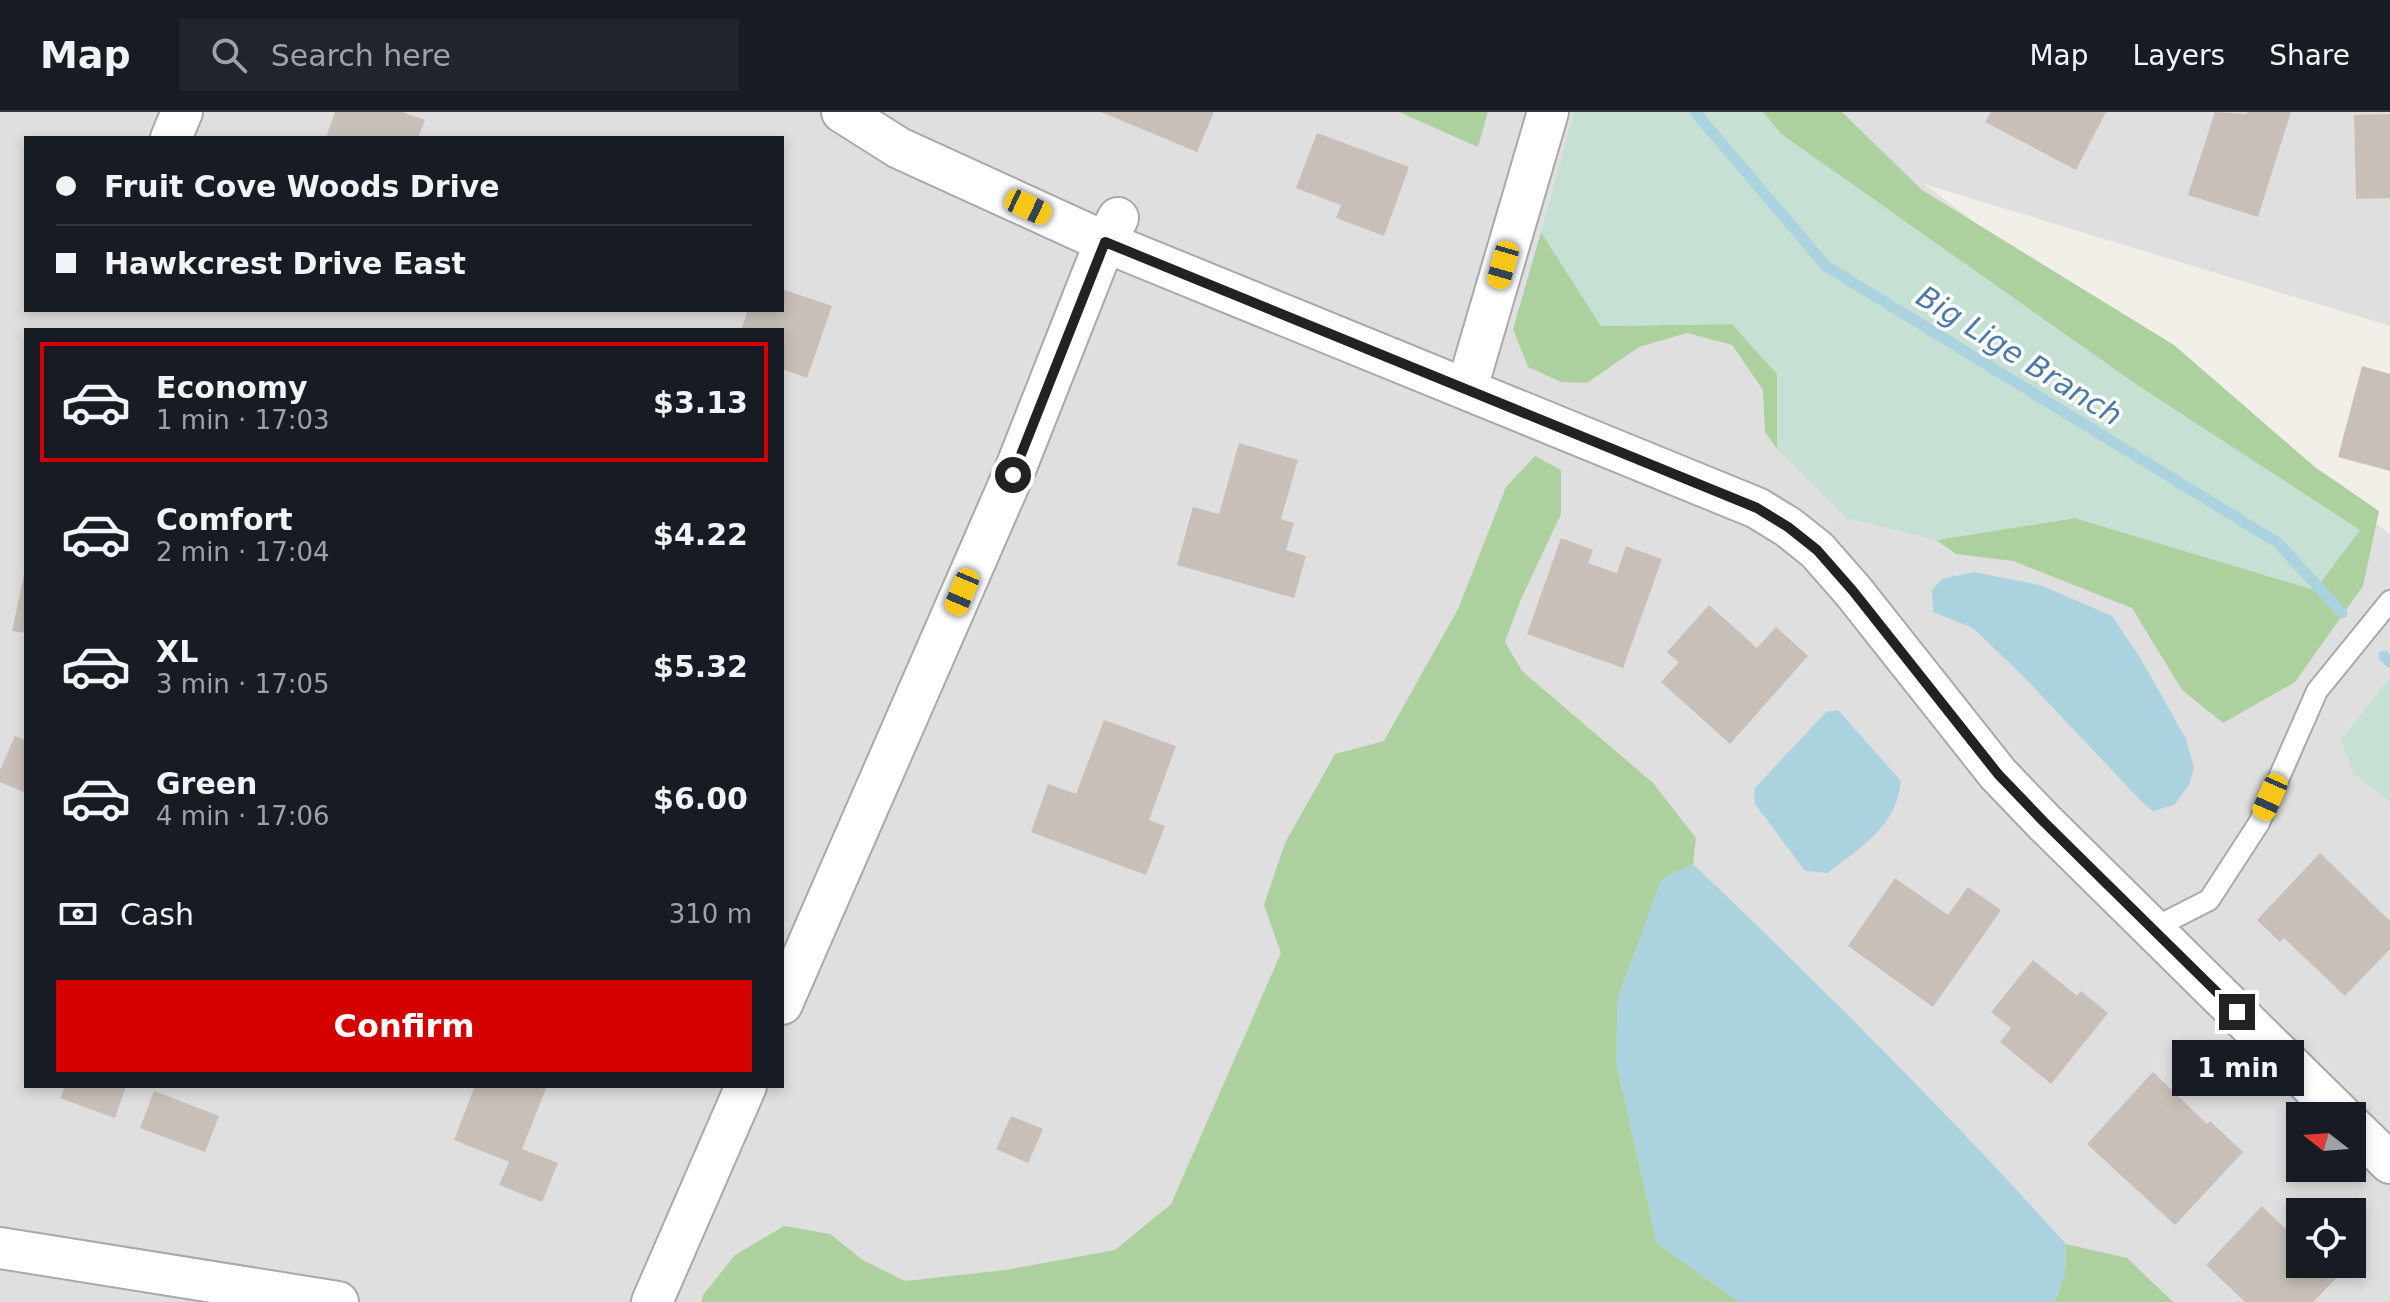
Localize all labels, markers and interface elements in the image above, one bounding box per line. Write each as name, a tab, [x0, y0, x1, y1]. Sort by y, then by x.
search box	[179, 19, 739, 91]
text: Map	[40, 33, 131, 77]
icon: search	[207, 33, 251, 77]
text: Search here	[271, 38, 451, 73]
text: Map	[2029, 39, 2089, 72]
text: Layers	[2133, 39, 2225, 72]
text: Share	[2269, 39, 2350, 72]
text: Fruit Cove Woods Drive	[104, 169, 500, 204]
car	[1001, 186, 1055, 228]
car	[1485, 239, 1521, 291]
text: Hawkcrest Drive East	[104, 246, 466, 281]
water label: Big Lige Branch	[1910, 278, 2128, 433]
icon: car	[60, 366, 132, 438]
text: Economy	[156, 370, 308, 405]
text: $3.13	[653, 385, 748, 420]
text: 1 min · 17:03	[156, 405, 330, 435]
route start	[995, 457, 1031, 493]
icon: car	[60, 498, 132, 570]
text: Comfort	[156, 502, 293, 537]
text: $4.22	[653, 517, 748, 552]
text: 2 min · 17:04	[156, 537, 330, 567]
car	[942, 565, 982, 619]
icon: car	[60, 630, 132, 702]
text: XL	[156, 634, 198, 669]
text: $5.32	[653, 649, 748, 684]
text: 3 min · 17:05	[156, 669, 330, 699]
icon: car	[60, 762, 132, 834]
text: Green	[156, 766, 257, 801]
car	[2249, 770, 2291, 824]
text: $6.00	[653, 781, 748, 816]
text: 4 min · 17:06	[156, 801, 330, 831]
icon: cash	[56, 892, 100, 936]
text: Cash	[120, 897, 194, 932]
text: 310 m	[669, 899, 752, 929]
button: Confirm	[56, 980, 752, 1072]
route end	[2219, 994, 2255, 1030]
callout: 1 min	[2171, 1040, 2303, 1096]
text: 1 min	[2197, 1053, 2279, 1083]
north arrow	[2286, 1102, 2366, 1182]
map controls	[2286, 1102, 2366, 1278]
button: locate	[2286, 1198, 2366, 1278]

